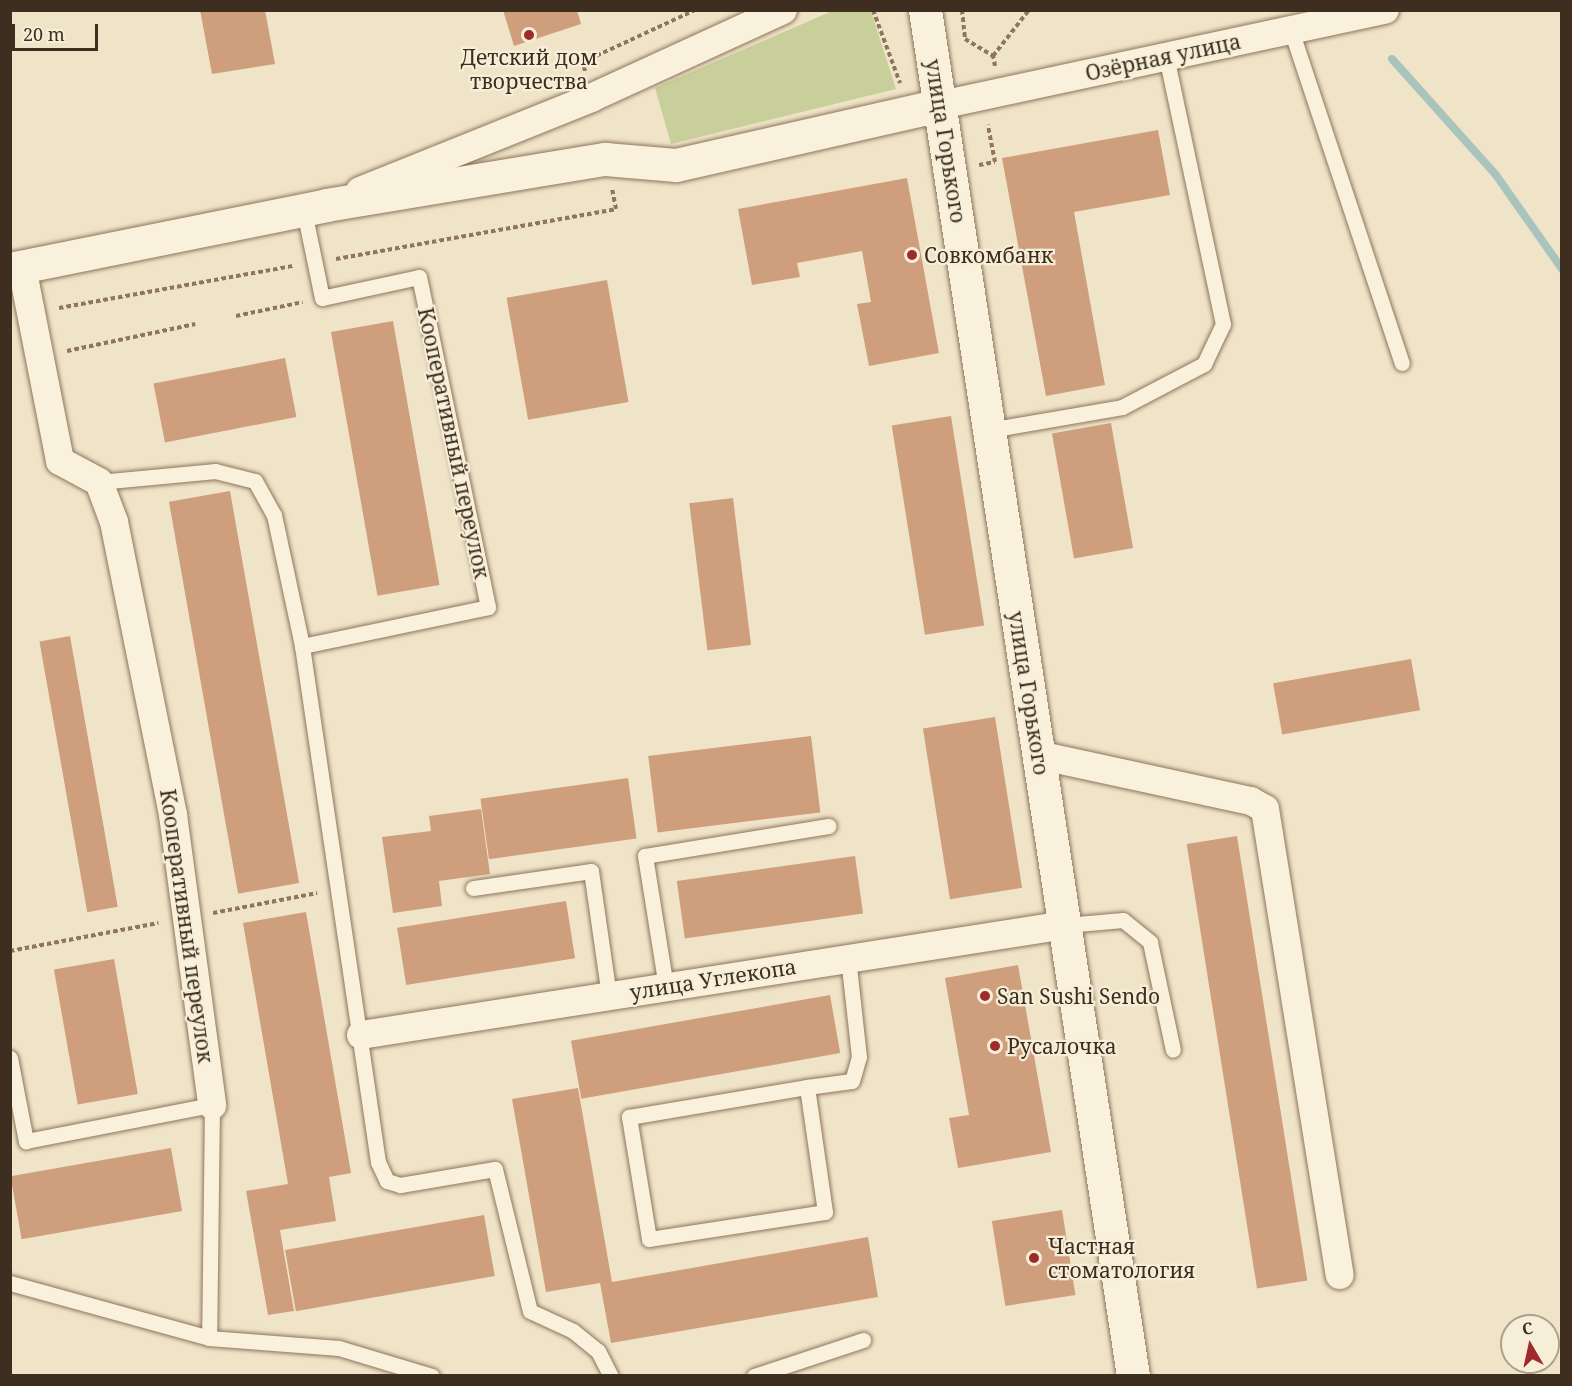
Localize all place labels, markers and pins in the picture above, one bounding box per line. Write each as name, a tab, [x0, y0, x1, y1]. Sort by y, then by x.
marker: Детский дом творчества	[522, 28, 536, 42]
place label: Детский дом творчества	[461, 44, 597, 94]
place label: Совкомбанк	[924, 242, 1053, 268]
marker: Совкомбанк	[905, 248, 919, 262]
place label: San Sushi Sendo	[997, 983, 1160, 1009]
marker: San Sushi Sendo	[978, 989, 992, 1003]
place label: Русалочка	[1007, 1033, 1117, 1059]
marker: Русалочка	[988, 1039, 1002, 1053]
place label: Частная стоматология	[1048, 1233, 1195, 1283]
marker: Частная стоматология	[1025, 1249, 1043, 1267]

